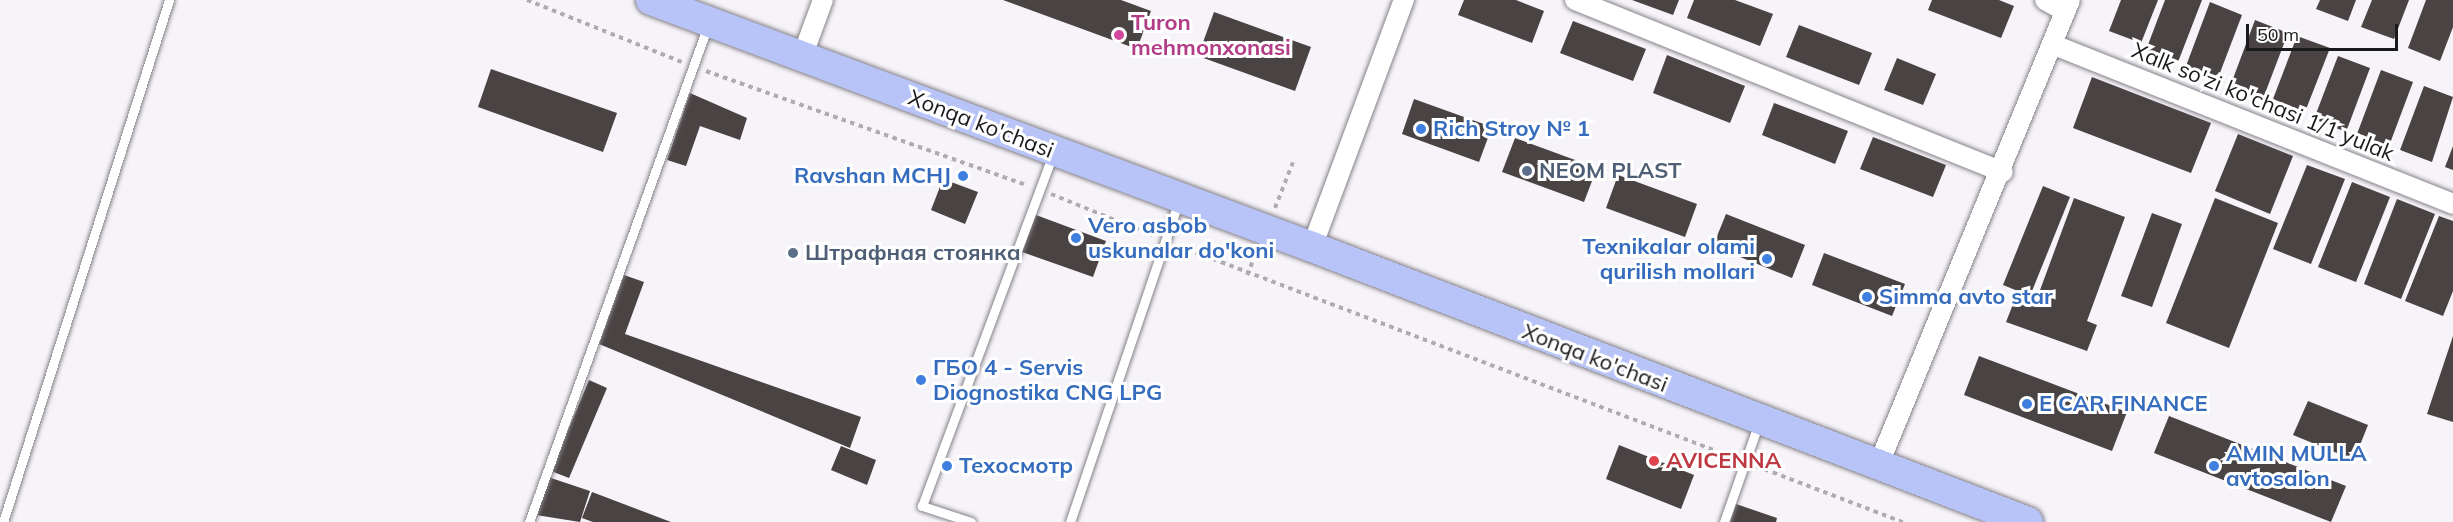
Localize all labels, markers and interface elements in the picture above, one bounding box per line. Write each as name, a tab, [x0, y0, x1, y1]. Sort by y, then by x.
place label: Turon mehmonxonasi	[1131, 9, 1291, 60]
scale bar	[2249, 12, 2400, 50]
text: 50 m	[2257, 23, 2299, 46]
marker: Turon mehmonxonasi	[1112, 28, 1126, 42]
street label: Xalk so'zi ko'chasi 1/1 yulak	[2128, 37, 2398, 167]
street label: Xonqa ko'chasi	[905, 84, 1057, 164]
place label: Rich Stroy № 1	[1433, 116, 1590, 142]
marker: Rich Stroy № 1	[1414, 122, 1428, 136]
place label: NEOM PLAST	[1539, 158, 1682, 184]
place label: Ravshan MCHJ	[794, 163, 951, 189]
marker: NEOM PLAST	[1520, 164, 1534, 178]
marker: Ravshan MCHJ	[956, 169, 970, 183]
place label: Vero asbob uskunalar do'koni	[1088, 212, 1274, 264]
marker: Vero asbob uskunalar do'koni	[1069, 231, 1083, 245]
place label: Texnikalar olami qurilish mollari	[1582, 233, 1755, 284]
place label: Штрафная стоянка	[805, 240, 1021, 266]
marker: Штрафная стоянка	[786, 246, 800, 260]
marker: Texnikalar olami qurilish mollari	[1760, 252, 1774, 266]
place label: Simma avto star	[1879, 284, 2053, 310]
marker: Simma avto star	[1860, 290, 1874, 304]
street label: Xonqa ko'chasi	[1519, 318, 1671, 398]
place label: ГБО 4 - Servis Diognostika CNG LPG	[933, 354, 1162, 406]
marker: ГБО 4 - Servis Diognostika CNG LPG	[914, 373, 928, 387]
place label: E CAR FINANCE	[2039, 391, 2208, 417]
marker: E CAR FINANCE	[2020, 397, 2034, 411]
place label: AMIN MULLA avtosalon	[2226, 440, 2367, 492]
place label: AVICENNA	[1666, 448, 1781, 474]
place label: Техосмотр	[959, 453, 1073, 479]
marker: AVICENNA	[1647, 454, 1661, 468]
marker: Техосмотр	[940, 459, 954, 473]
marker: AMIN MULLA avtosalon	[2207, 459, 2221, 473]

